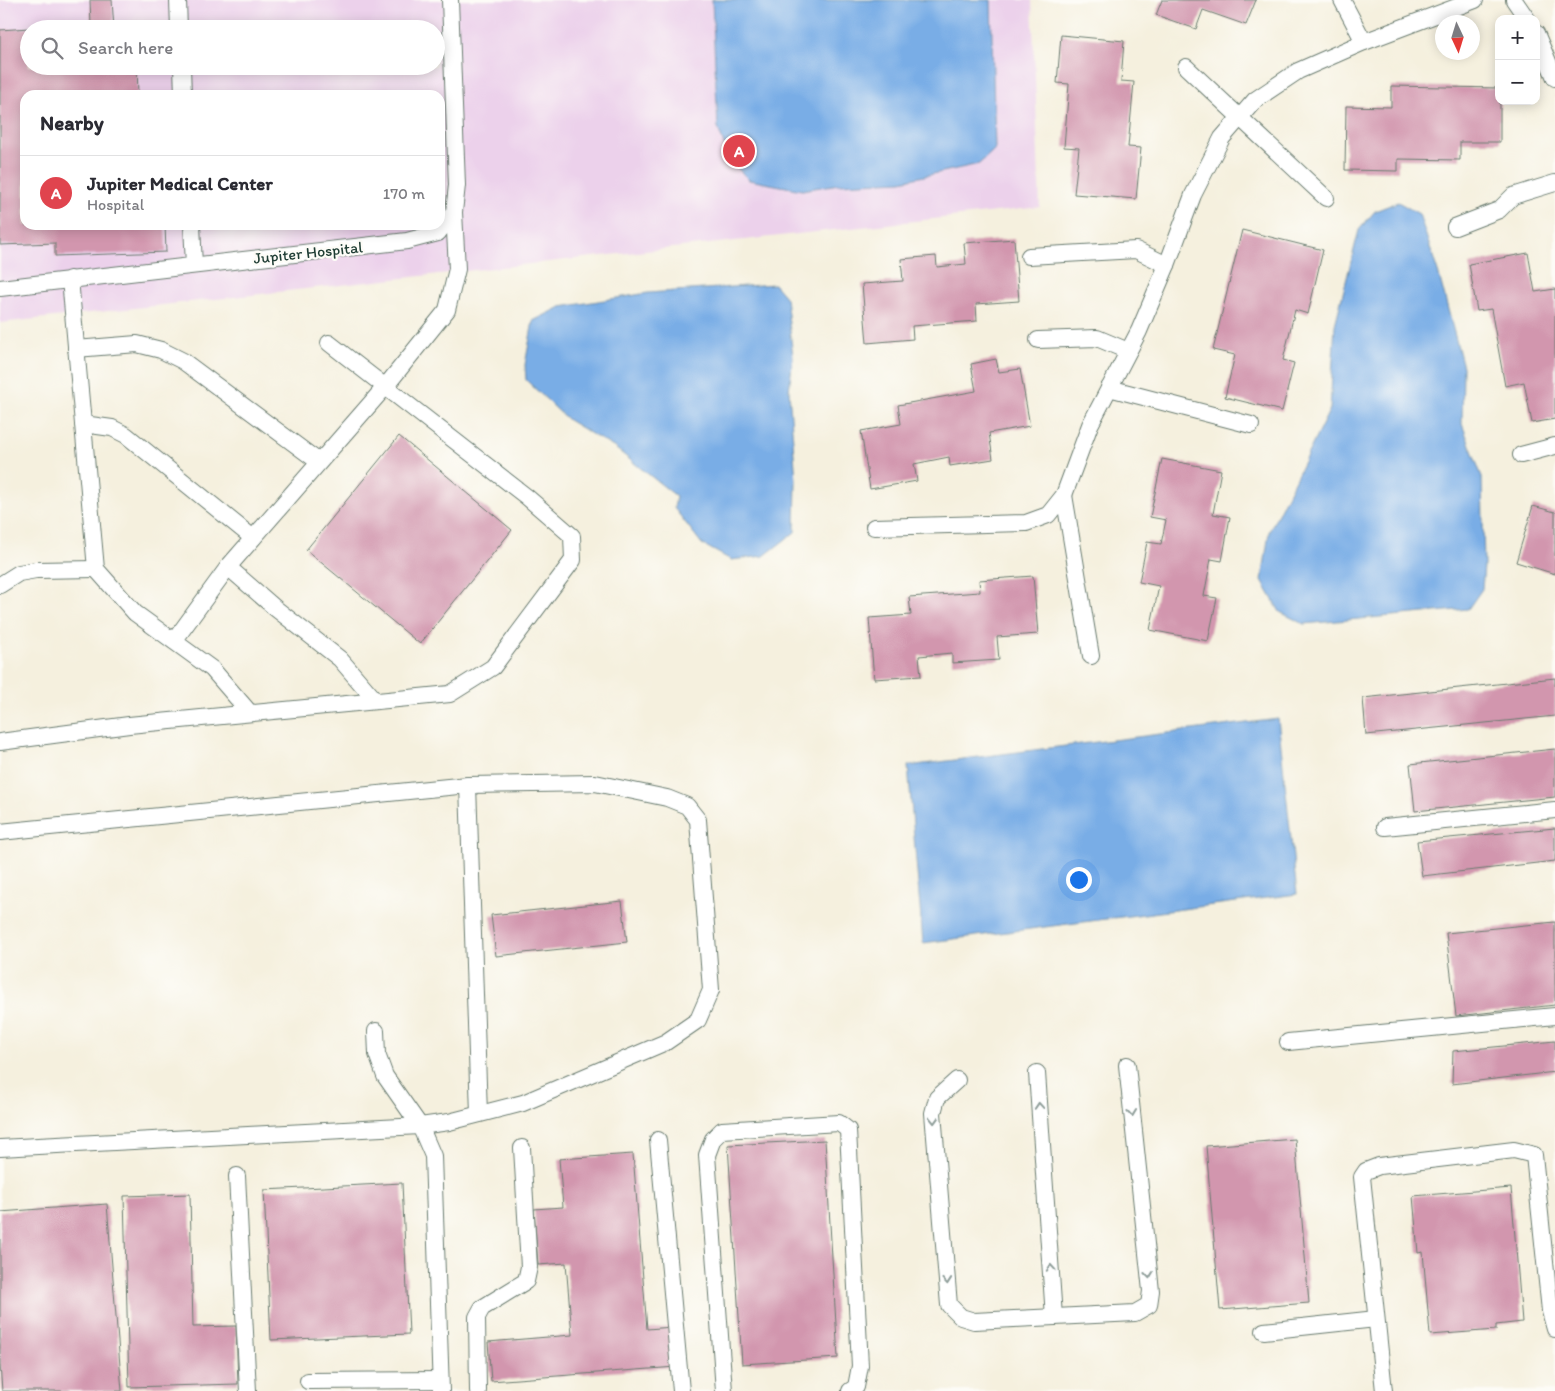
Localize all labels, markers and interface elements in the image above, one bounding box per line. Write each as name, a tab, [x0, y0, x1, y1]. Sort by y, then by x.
north arrow	[1435, 15, 1480, 60]
map controls	[1495, 15, 1540, 105]
button: +	[1495, 15, 1540, 60]
search box	[20, 20, 445, 75]
icon: search	[38, 34, 66, 62]
text: Search here	[78, 36, 173, 59]
button: −	[1495, 60, 1540, 105]
text: Nearby	[40, 110, 104, 135]
pin: A	[723, 132, 755, 170]
text: Jupiter Medical Center	[87, 172, 273, 195]
text: A	[51, 184, 61, 203]
text: 170 m	[383, 184, 425, 203]
text: Hospital	[87, 195, 144, 214]
street label: Jupiter Hospital	[252, 237, 364, 268]
your location	[1066, 867, 1092, 893]
one-way arrow	[1034, 1102, 1045, 1110]
one-way arrow	[1126, 1109, 1137, 1117]
one-way arrow	[928, 1116, 939, 1124]
one-way arrow	[1045, 1264, 1056, 1272]
one-way arrow	[1143, 1271, 1154, 1279]
one-way arrow	[941, 1278, 952, 1286]

